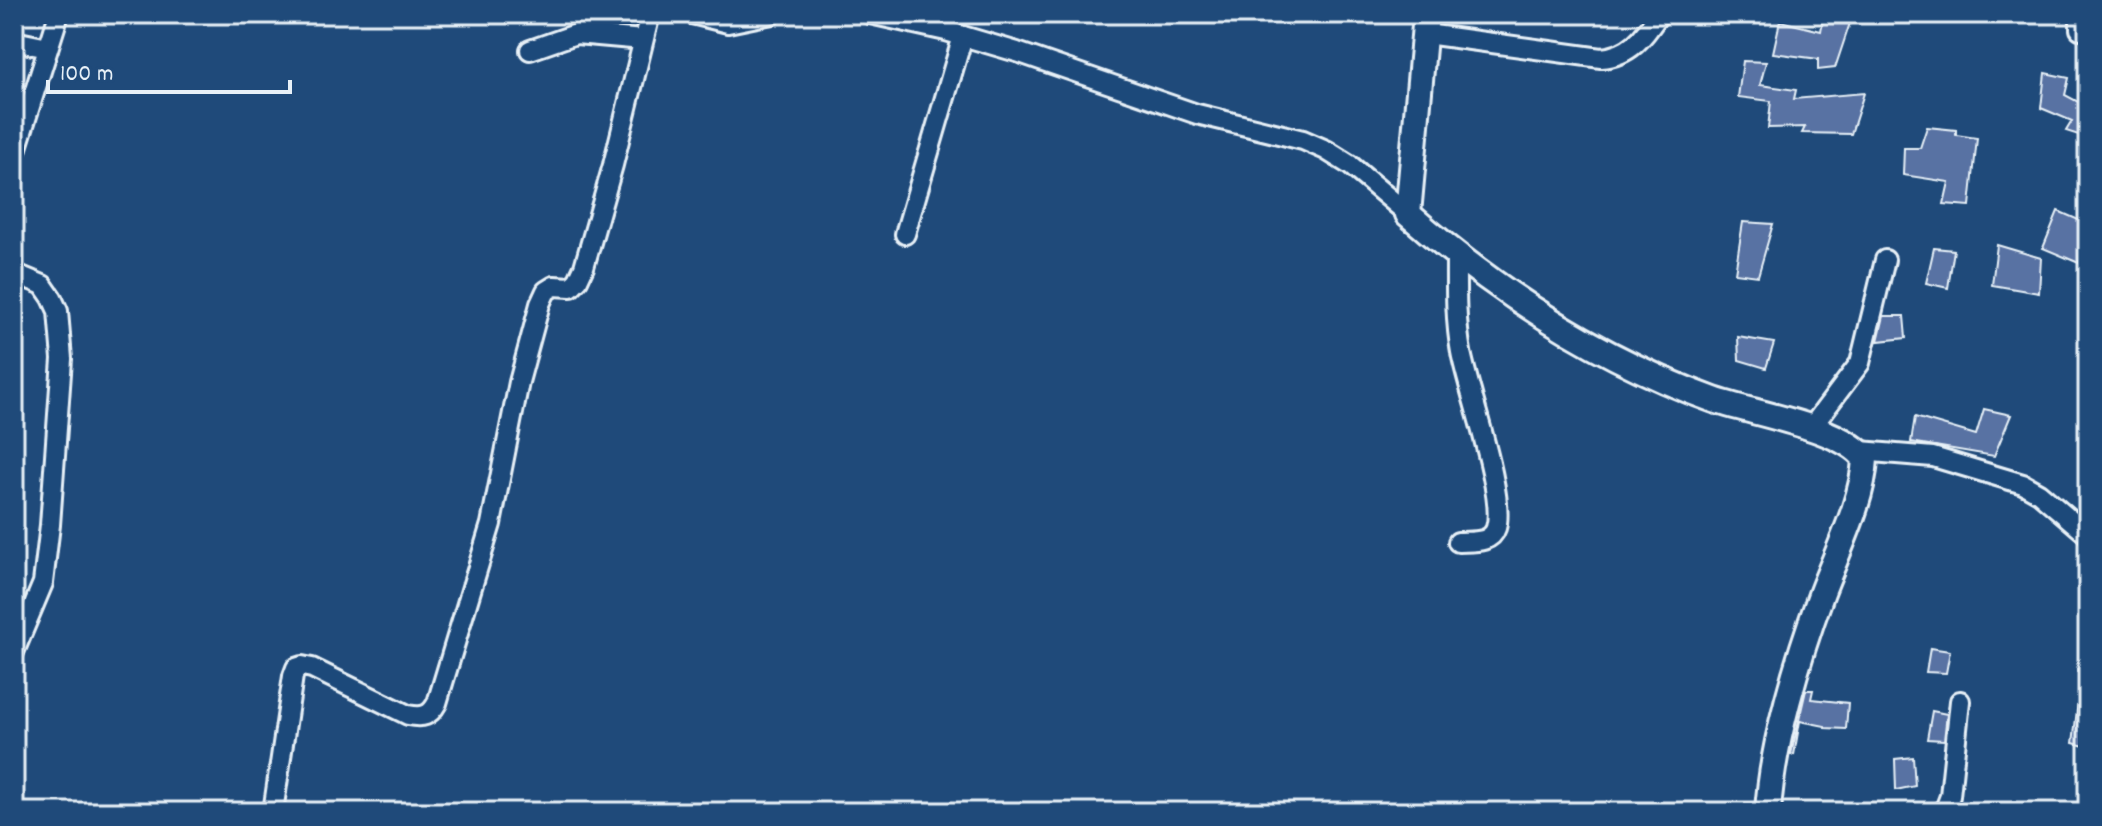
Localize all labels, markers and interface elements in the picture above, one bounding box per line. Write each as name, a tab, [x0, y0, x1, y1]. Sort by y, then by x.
scale bar	[48, 44, 290, 94]
text: 100 m	[60, 58, 113, 92]

